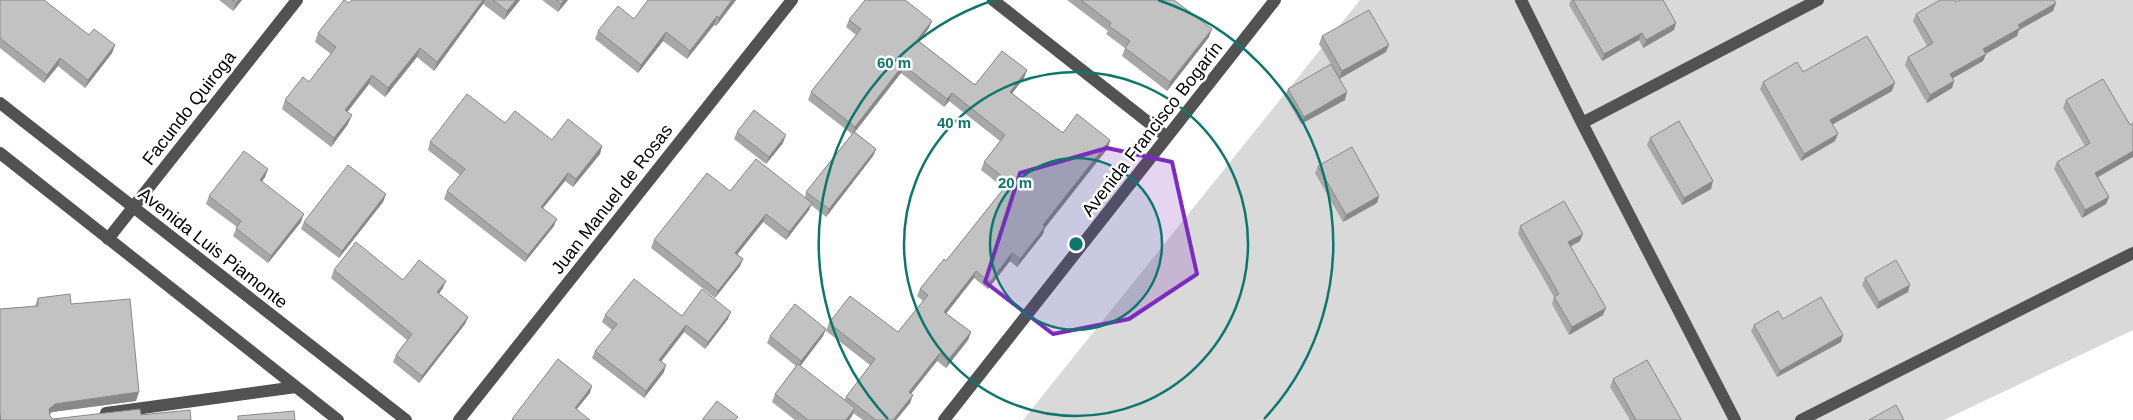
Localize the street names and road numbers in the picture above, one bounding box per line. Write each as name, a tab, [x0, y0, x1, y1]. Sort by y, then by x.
street label: Avenida Francisco Bogarín	[1078, 38, 1226, 220]
street label: Facundo Quiroga	[138, 46, 240, 169]
street label: Juan Manuel de Rosas	[547, 120, 677, 278]
street label: Avenida Luis Piamonte	[134, 184, 292, 312]

